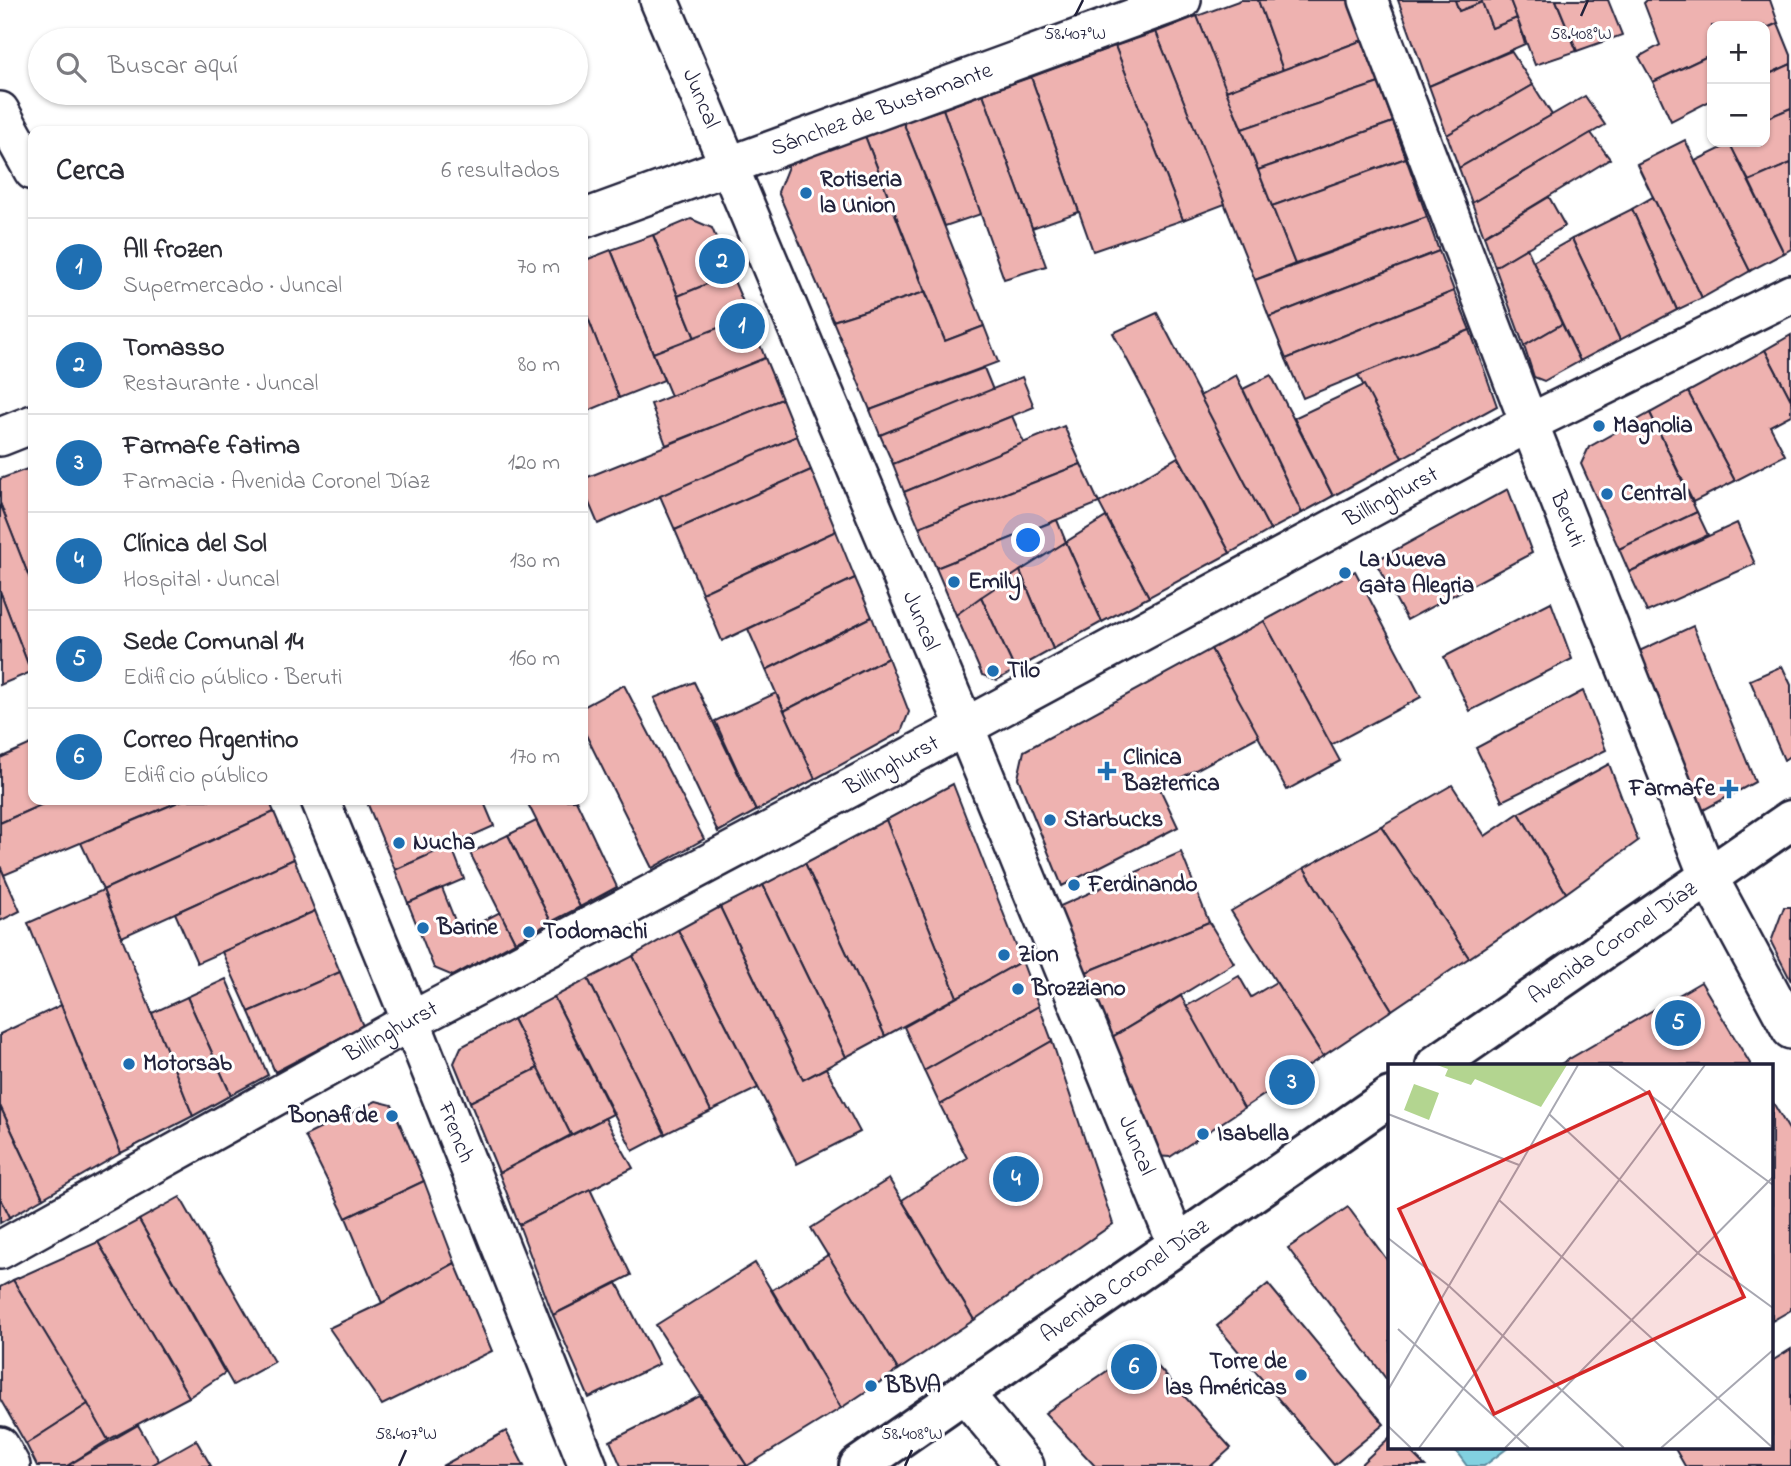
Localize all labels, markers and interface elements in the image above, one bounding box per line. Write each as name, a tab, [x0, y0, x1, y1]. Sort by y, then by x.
map controls	[1707, 21, 1770, 147]
button: +	[1707, 21, 1770, 84]
text: 58.407°W	[1044, 22, 1106, 48]
text: 58.408°W	[1550, 22, 1612, 48]
search box	[28, 28, 588, 105]
icon: search	[52, 48, 90, 86]
text: Buscar aquí	[108, 48, 238, 86]
street label: Sánchez de Bustamante	[766, 54, 998, 165]
street label: Juncal	[673, 64, 728, 134]
button: −	[1707, 84, 1770, 147]
text: Cerca	[56, 150, 125, 194]
text: 6 resultados	[441, 155, 560, 188]
place label: Rotiseria la Union	[820, 164, 902, 223]
marker: Rotiseria la Union	[798, 185, 814, 201]
text: All frozen	[123, 232, 222, 270]
pin: 2	[699, 235, 745, 287]
text: 1	[75, 251, 83, 284]
text: 70 m	[517, 251, 560, 284]
text: Supermercado · Juncal	[123, 270, 342, 303]
pin: 1	[719, 300, 765, 352]
text: Tomasso	[123, 330, 225, 368]
text: 2	[73, 349, 85, 382]
text: 80 m	[518, 349, 560, 382]
text: Restaurante · Juncal	[123, 368, 318, 401]
place label: Magnolia	[1613, 410, 1693, 445]
marker: Magnolia	[1591, 418, 1607, 434]
text: Farmafe fatima	[123, 428, 300, 466]
text: 3	[74, 447, 84, 480]
text: 120 m	[508, 447, 560, 480]
street label: Billinghurst	[1337, 458, 1445, 537]
text: Farmacia · Avenida Coronel Díaz	[123, 466, 430, 499]
place label: Central	[1621, 478, 1687, 511]
street label: Beruti	[1541, 485, 1593, 552]
marker: Central	[1599, 486, 1615, 502]
your location	[1011, 523, 1045, 557]
text: Clínica del Sol	[123, 526, 267, 564]
place label: La Nueva Gata Alegria	[1359, 544, 1474, 605]
text: 4	[74, 545, 84, 578]
text: 130 m	[510, 545, 560, 578]
text: Hospital · Juncal	[123, 564, 279, 597]
marker: La Nueva Gata Alegria	[1337, 565, 1353, 581]
place label: Emily	[968, 566, 1021, 601]
marker: Emily	[946, 574, 962, 590]
street label: Juncal	[893, 586, 948, 656]
text: Sede Comunal 14	[123, 624, 304, 662]
text: 5	[72, 643, 86, 676]
text: 160 m	[509, 643, 560, 676]
place label: Tilo	[1007, 655, 1040, 688]
text: Edificio público · Beruti	[123, 662, 342, 695]
marker: Tilo	[985, 663, 1001, 679]
text: Correo Argentino	[123, 722, 299, 760]
street label: Billinghurst	[838, 727, 945, 805]
text: 6	[74, 741, 84, 774]
text: 170 m	[510, 741, 560, 774]
place label: Clinica Bazterrica	[1122, 742, 1220, 801]
text: Edificio público	[123, 760, 268, 793]
marker: Clinica Bazterrica	[1097, 761, 1117, 781]
place label: Farmafe	[1628, 773, 1716, 806]
marker: Farmafe	[1721, 781, 1737, 797]
place label: Starbucks	[1064, 804, 1164, 837]
marker: Starbucks	[1042, 812, 1058, 828]
place label: Nucha	[413, 827, 475, 860]
marker: Nucha	[391, 835, 407, 851]
place label: Ferdinando	[1087, 869, 1197, 902]
street label: Avenida Coronel Díaz	[1522, 873, 1704, 1013]
marker: Ferdinando	[1066, 877, 1082, 893]
place label: Barine	[436, 912, 499, 945]
place label: Todomachi	[543, 916, 648, 949]
marker: Barine	[415, 920, 431, 936]
marker: Todomachi	[521, 924, 537, 940]
place label: Zion	[1018, 939, 1059, 972]
marker: Zion	[996, 947, 1012, 963]
place label: Brozziano	[1031, 973, 1126, 1006]
marker: Brozziano	[1010, 981, 1026, 997]
street label: Billinghurst	[337, 993, 445, 1072]
pin: 5	[1655, 997, 1701, 1049]
place label: Motorsab	[143, 1048, 233, 1081]
marker: Motorsab	[121, 1056, 137, 1072]
pin: 3	[1269, 1056, 1315, 1108]
inset map	[1388, 1064, 1774, 1448]
street label: French	[428, 1096, 482, 1168]
place label: Bonafide	[288, 1100, 379, 1133]
marker: Bonafide	[384, 1108, 400, 1124]
street label: Juncal	[1109, 1111, 1163, 1181]
place label: Isabella	[1217, 1118, 1289, 1151]
marker: Isabella	[1195, 1126, 1211, 1142]
pin: 4	[993, 1153, 1039, 1205]
street label: Avenida Coronel Díaz	[1034, 1211, 1216, 1351]
pin: 6	[1111, 1341, 1157, 1393]
place label: Torre de las Américas	[1165, 1346, 1288, 1405]
marker: Torre de las Américas	[1293, 1367, 1309, 1383]
place label: BBVA	[884, 1370, 941, 1403]
marker: BBVA	[863, 1378, 879, 1394]
text: 58.407°W	[375, 1422, 437, 1448]
text: 58.408°W	[881, 1422, 943, 1448]

